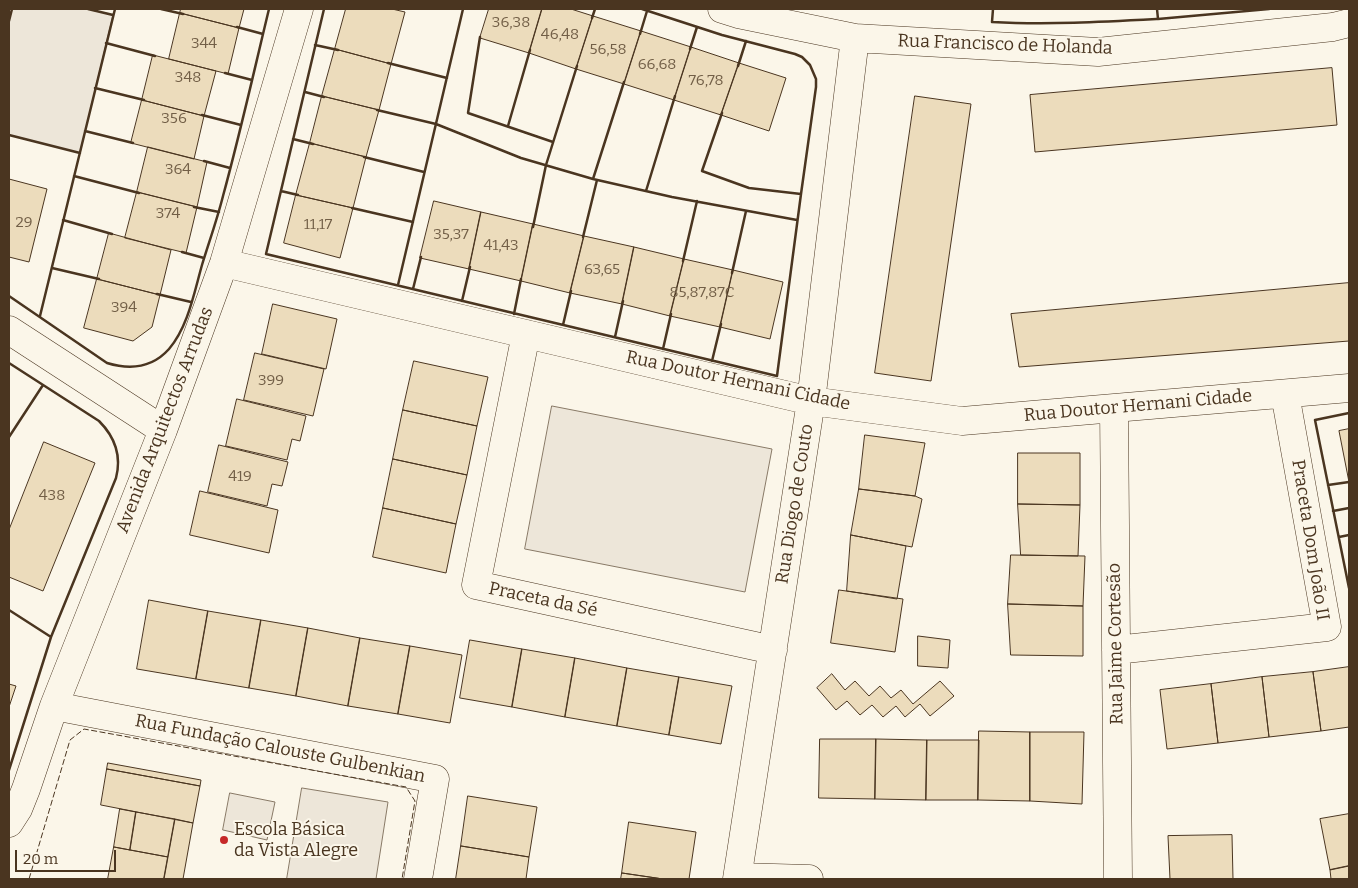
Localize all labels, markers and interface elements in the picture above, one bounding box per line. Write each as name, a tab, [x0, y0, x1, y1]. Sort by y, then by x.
house number: 36,38	[492, 14, 530, 32]
house number: 46,48	[541, 26, 579, 44]
street label: Rua Francisco de Holanda	[897, 30, 1113, 60]
house number: 344	[191, 35, 217, 53]
house number: 56,58	[589, 41, 627, 59]
house number: 66,68	[638, 56, 676, 74]
house number: 348	[175, 69, 201, 87]
house number: 76,78	[688, 72, 724, 90]
house number: 356	[161, 110, 187, 128]
house number: 364	[165, 161, 191, 179]
house number: 374	[156, 205, 180, 223]
house number: 29	[16, 214, 32, 232]
house number: 11,17	[304, 216, 332, 234]
house number: 35,37	[433, 226, 469, 244]
house number: 41,43	[483, 237, 519, 255]
house number: 63,65	[584, 261, 620, 279]
house number: 85,87,87C	[669, 284, 735, 302]
house number: 394	[111, 299, 137, 317]
street label: Avenida Arquitectos Arrudas	[112, 304, 218, 536]
street label: Rua Doutor Hernani Cidade	[624, 347, 852, 415]
house number: 399	[258, 372, 284, 390]
street label: Rua Doutor Hernani Cidade	[1023, 385, 1253, 427]
street label: Rua Diogo de Couto	[772, 422, 818, 586]
street label: Praceta Dom João II	[1287, 458, 1333, 622]
house number: 419	[228, 468, 252, 486]
house number: 438	[39, 487, 65, 505]
street label: Rua Jaime Cortesão	[1104, 563, 1128, 725]
street label: Praceta da Sé	[487, 578, 599, 622]
street label: Rua Fundação Calouste Gulbenkian	[133, 710, 427, 788]
place label: Escola Básica da Vista Alegre	[234, 819, 358, 862]
marker: Escola Básica da Vista Alegre	[218, 834, 230, 846]
scale bar	[18, 840, 119, 872]
text: 20 m	[23, 850, 58, 868]

